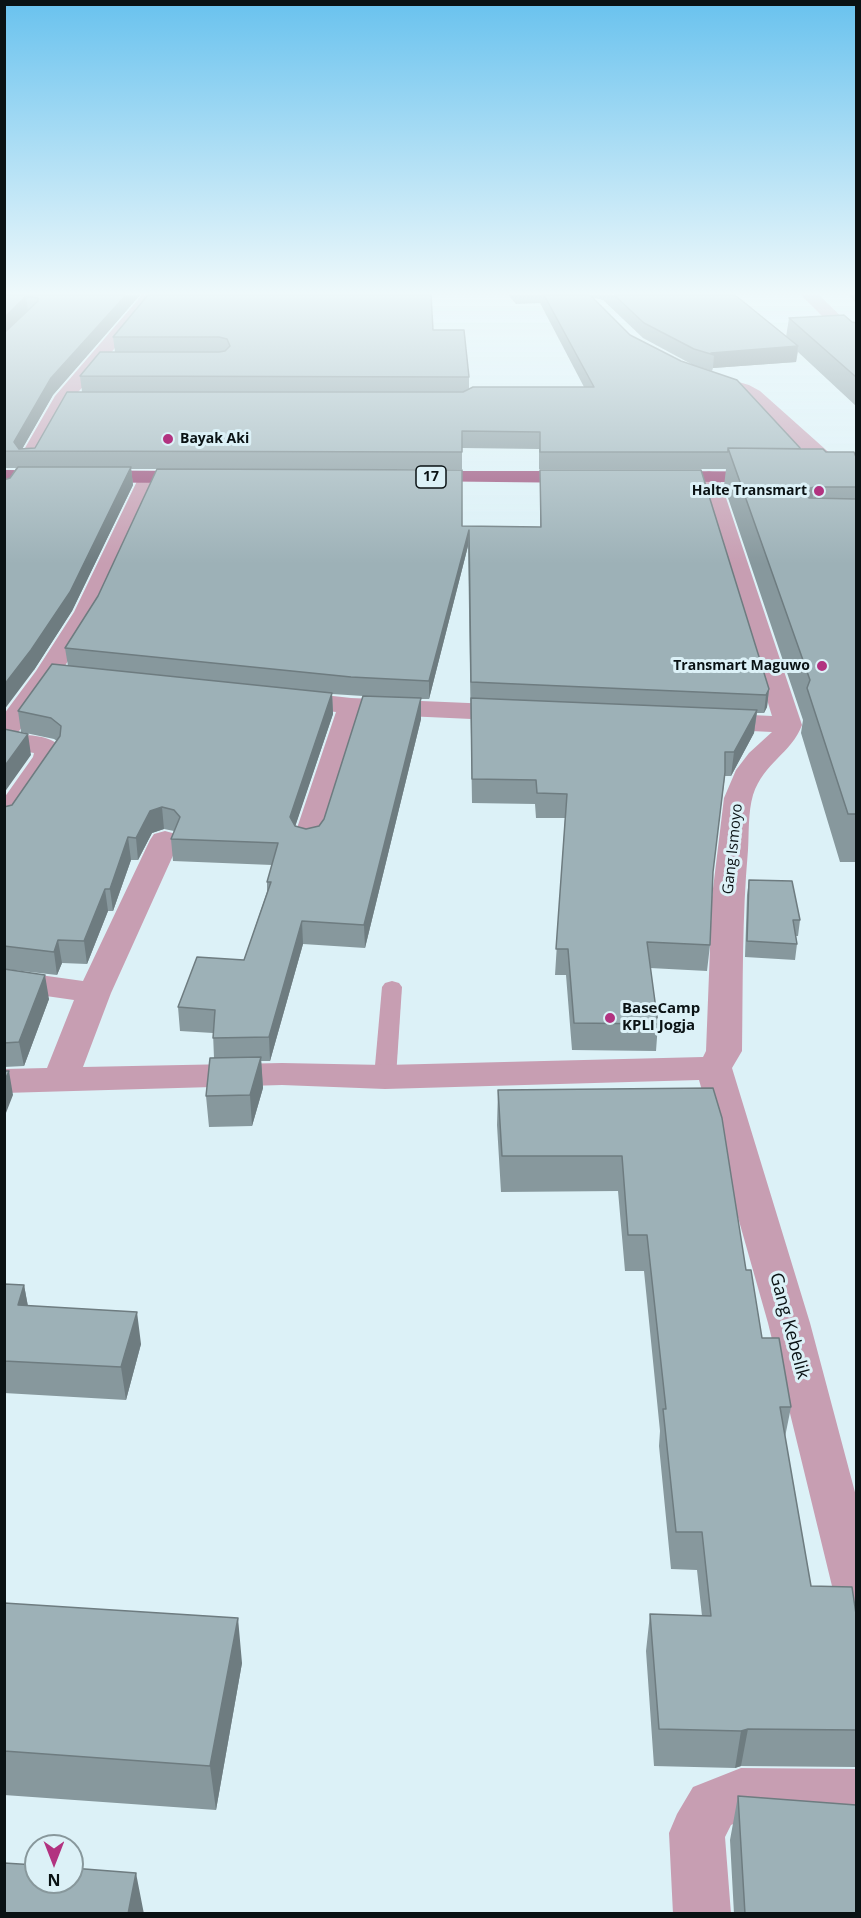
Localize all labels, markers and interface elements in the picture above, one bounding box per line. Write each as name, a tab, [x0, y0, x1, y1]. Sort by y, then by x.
place label: Bayak Aki	[180, 431, 249, 447]
marker: Bayak Aki	[161, 432, 175, 446]
road number: 17	[416, 466, 446, 488]
place label: Halte Transmart	[692, 483, 807, 499]
marker: Halte Transmart	[812, 484, 826, 498]
place label: Transmart Maguwo	[673, 658, 810, 674]
marker: Transmart Maguwo	[815, 659, 829, 673]
street label: Gang Ismoyo	[719, 803, 747, 895]
place label: BaseCamp KPLI Jogja	[622, 1000, 700, 1035]
marker: BaseCamp KPLI Jogja	[603, 1011, 617, 1025]
street label: Gang Kebelik	[764, 1270, 814, 1382]
north arrow	[24, 1834, 84, 1894]
text: N	[48, 1869, 61, 1891]

